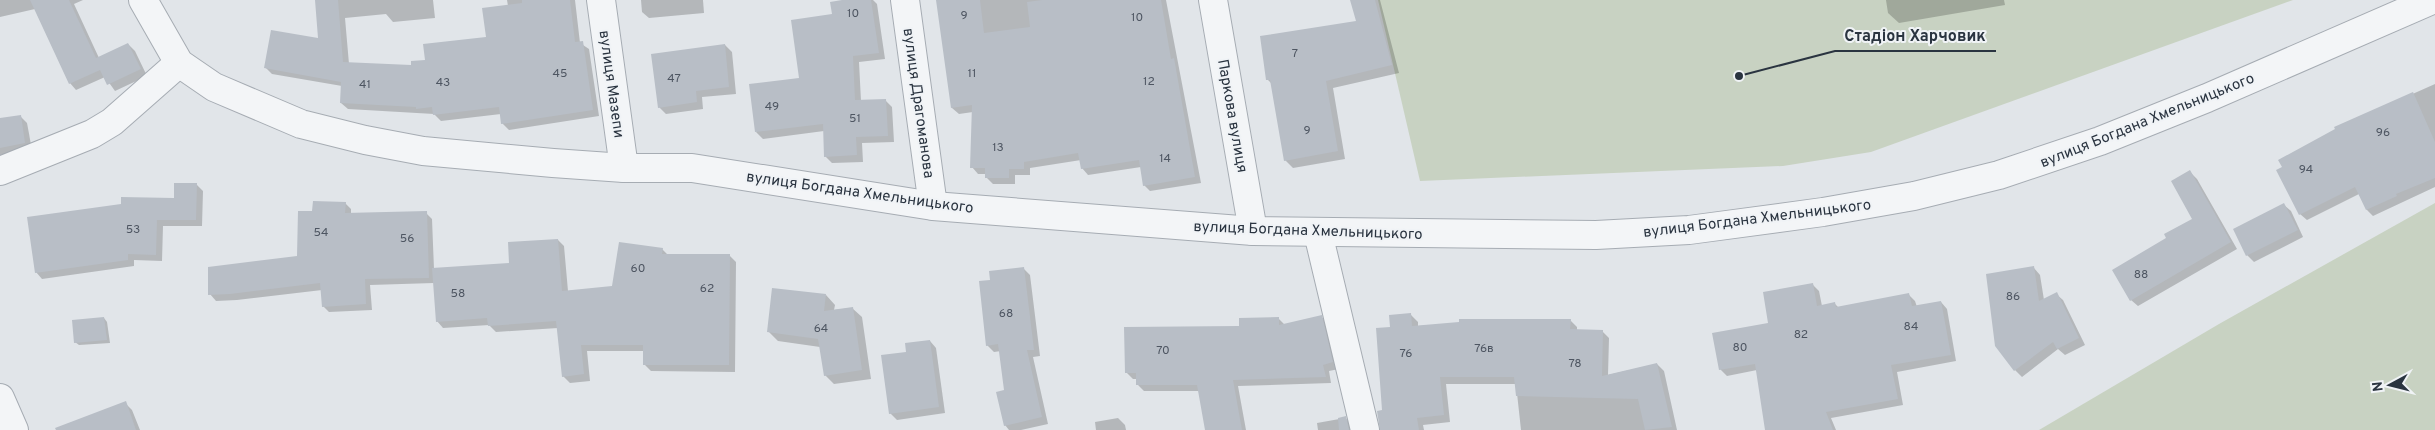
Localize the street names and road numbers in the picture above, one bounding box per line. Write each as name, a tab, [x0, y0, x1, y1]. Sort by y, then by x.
street label: вулиця Драгоманова	[898, 27, 937, 180]
street label: вулиця Мазепи	[594, 29, 627, 139]
street label: Паркова вулиця	[1212, 58, 1251, 174]
street label: вулиця Богдана Хмельницького	[2038, 70, 2257, 173]
street label: вулиця Богдана Хмельницького	[745, 168, 975, 219]
street label: вулиця Богдана Хмельницького	[1642, 196, 1872, 243]
street label: вулиця Богдана Хмельницького	[1193, 218, 1423, 245]

